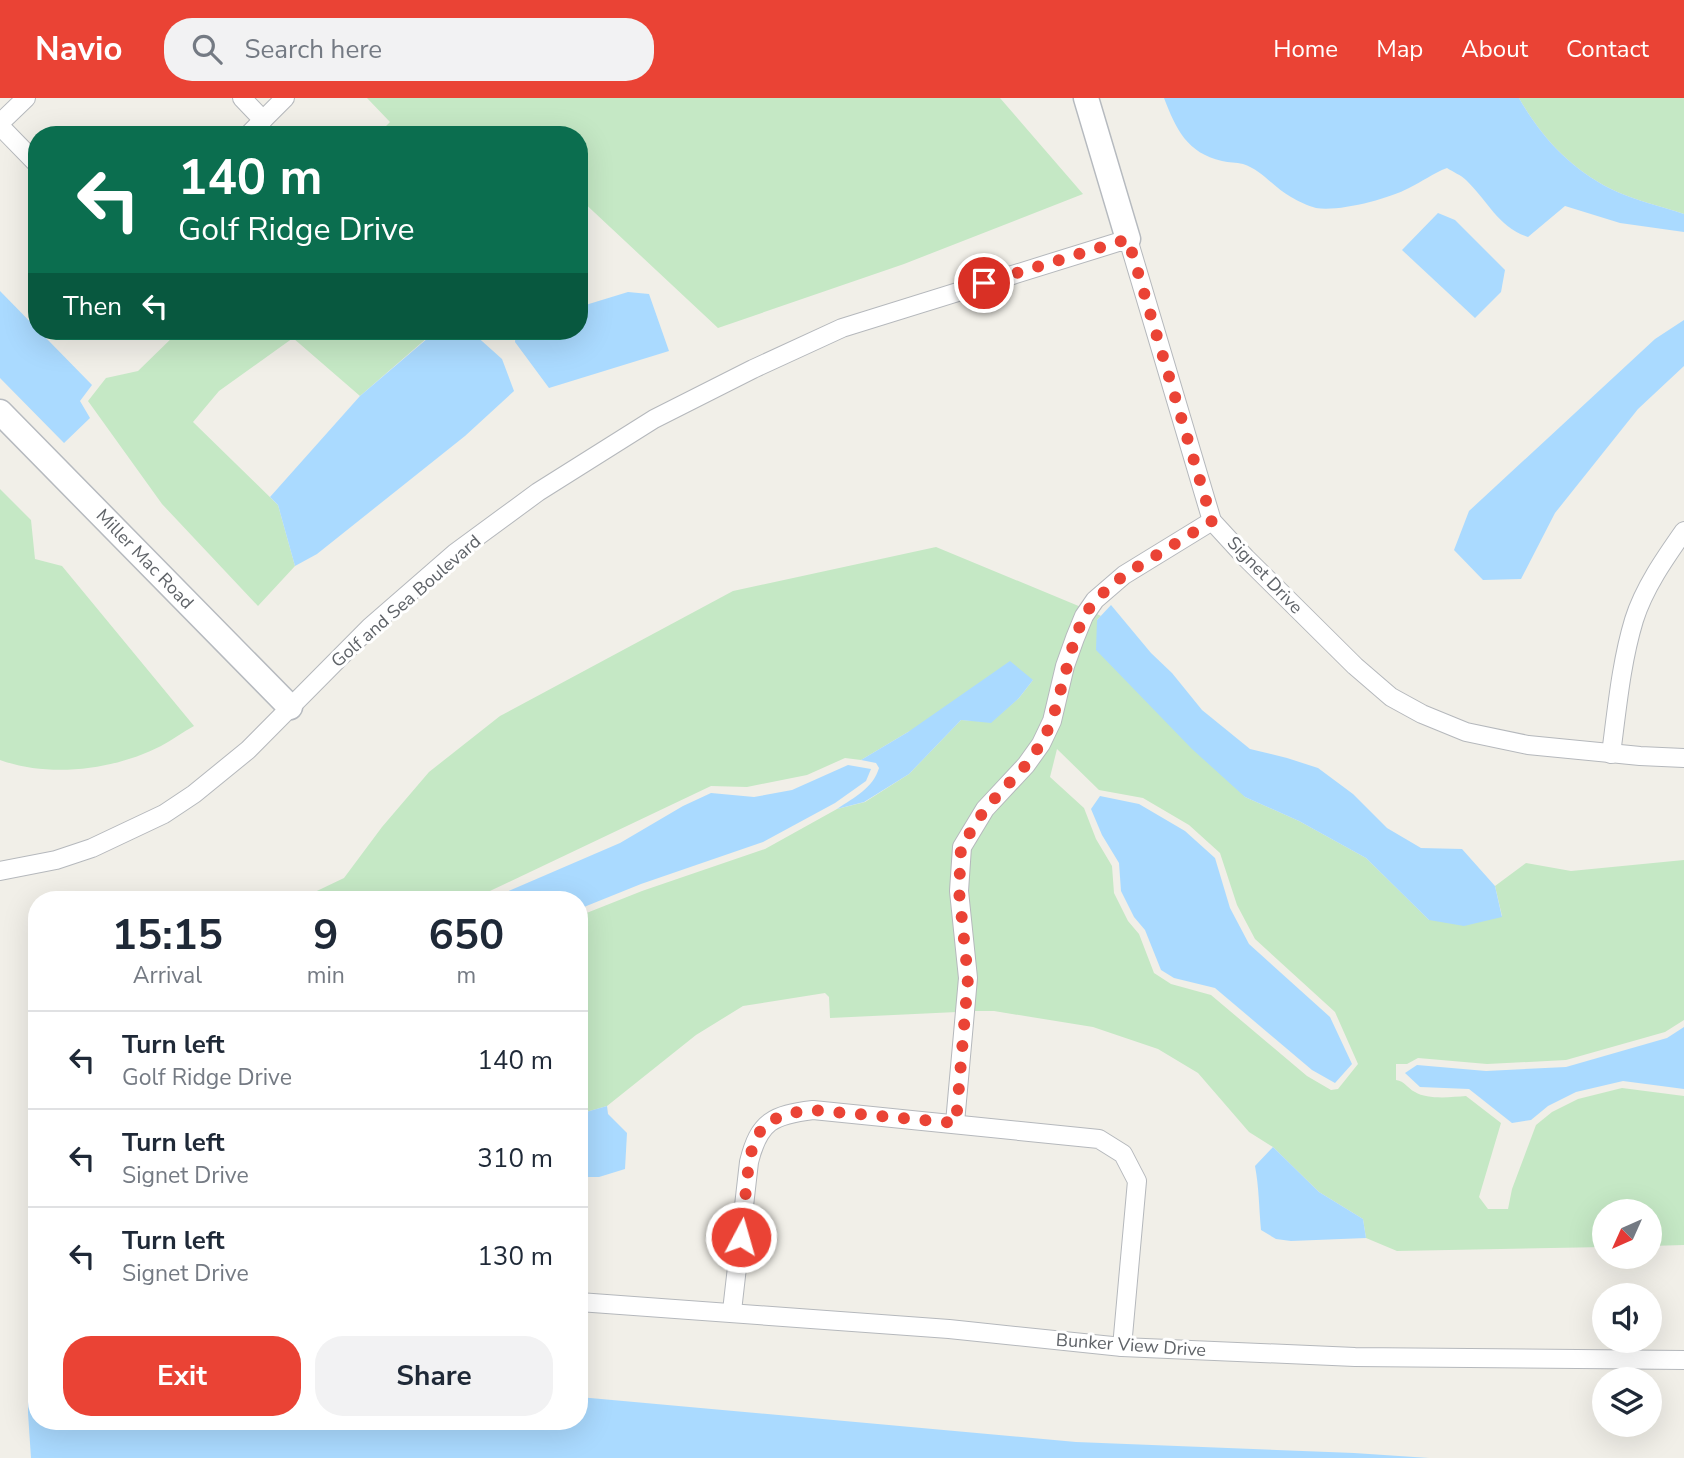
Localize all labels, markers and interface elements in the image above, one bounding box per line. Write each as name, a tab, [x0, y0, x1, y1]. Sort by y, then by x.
search box	[164, 18, 654, 81]
text: Navio	[35, 27, 122, 72]
icon: search	[188, 30, 226, 68]
text: Search here	[244, 32, 382, 67]
text: Home	[1273, 33, 1338, 65]
text: Map	[1376, 33, 1423, 65]
text: About	[1461, 33, 1528, 65]
text: Contact	[1566, 33, 1649, 65]
text: 140 m	[178, 144, 322, 211]
icon: left	[63, 154, 154, 245]
text: Golf Ridge Drive	[178, 208, 415, 251]
pin	[954, 253, 1014, 313]
icon: arrive	[965, 264, 1003, 302]
icon: left	[136, 287, 174, 325]
text: Then	[63, 289, 122, 324]
street label: Miller Mac Road	[91, 504, 199, 614]
street label: Golf and Sea Boulevard	[326, 529, 486, 673]
street label: Signet Drive	[1222, 531, 1308, 619]
text: 15:15	[112, 907, 223, 964]
text: 9	[313, 907, 338, 964]
text: 650	[429, 907, 504, 964]
text: Arrival	[133, 960, 202, 991]
text: min	[307, 960, 345, 991]
text: m	[457, 960, 476, 991]
text: Turn left	[122, 1027, 225, 1062]
icon: left	[63, 1041, 101, 1079]
text: 140 m	[477, 1043, 553, 1078]
text: Golf Ridge Drive	[122, 1062, 292, 1093]
text: Turn left	[122, 1125, 225, 1160]
icon: left	[63, 1139, 101, 1177]
text: 310 m	[477, 1141, 553, 1176]
text: Signet Drive	[122, 1160, 249, 1191]
north arrow	[1592, 1199, 1662, 1269]
map controls	[1592, 1199, 1662, 1437]
position arrow	[704, 1200, 778, 1274]
text: Turn left	[122, 1223, 225, 1258]
icon: left	[63, 1237, 101, 1275]
text: 130 m	[477, 1239, 553, 1274]
text: Signet Drive	[122, 1258, 249, 1289]
button: sound	[1592, 1283, 1662, 1353]
street label: Bunker View Drive	[1055, 1328, 1207, 1362]
button: Exit	[63, 1336, 301, 1416]
button: Share	[315, 1336, 553, 1416]
button: layers	[1592, 1367, 1662, 1437]

